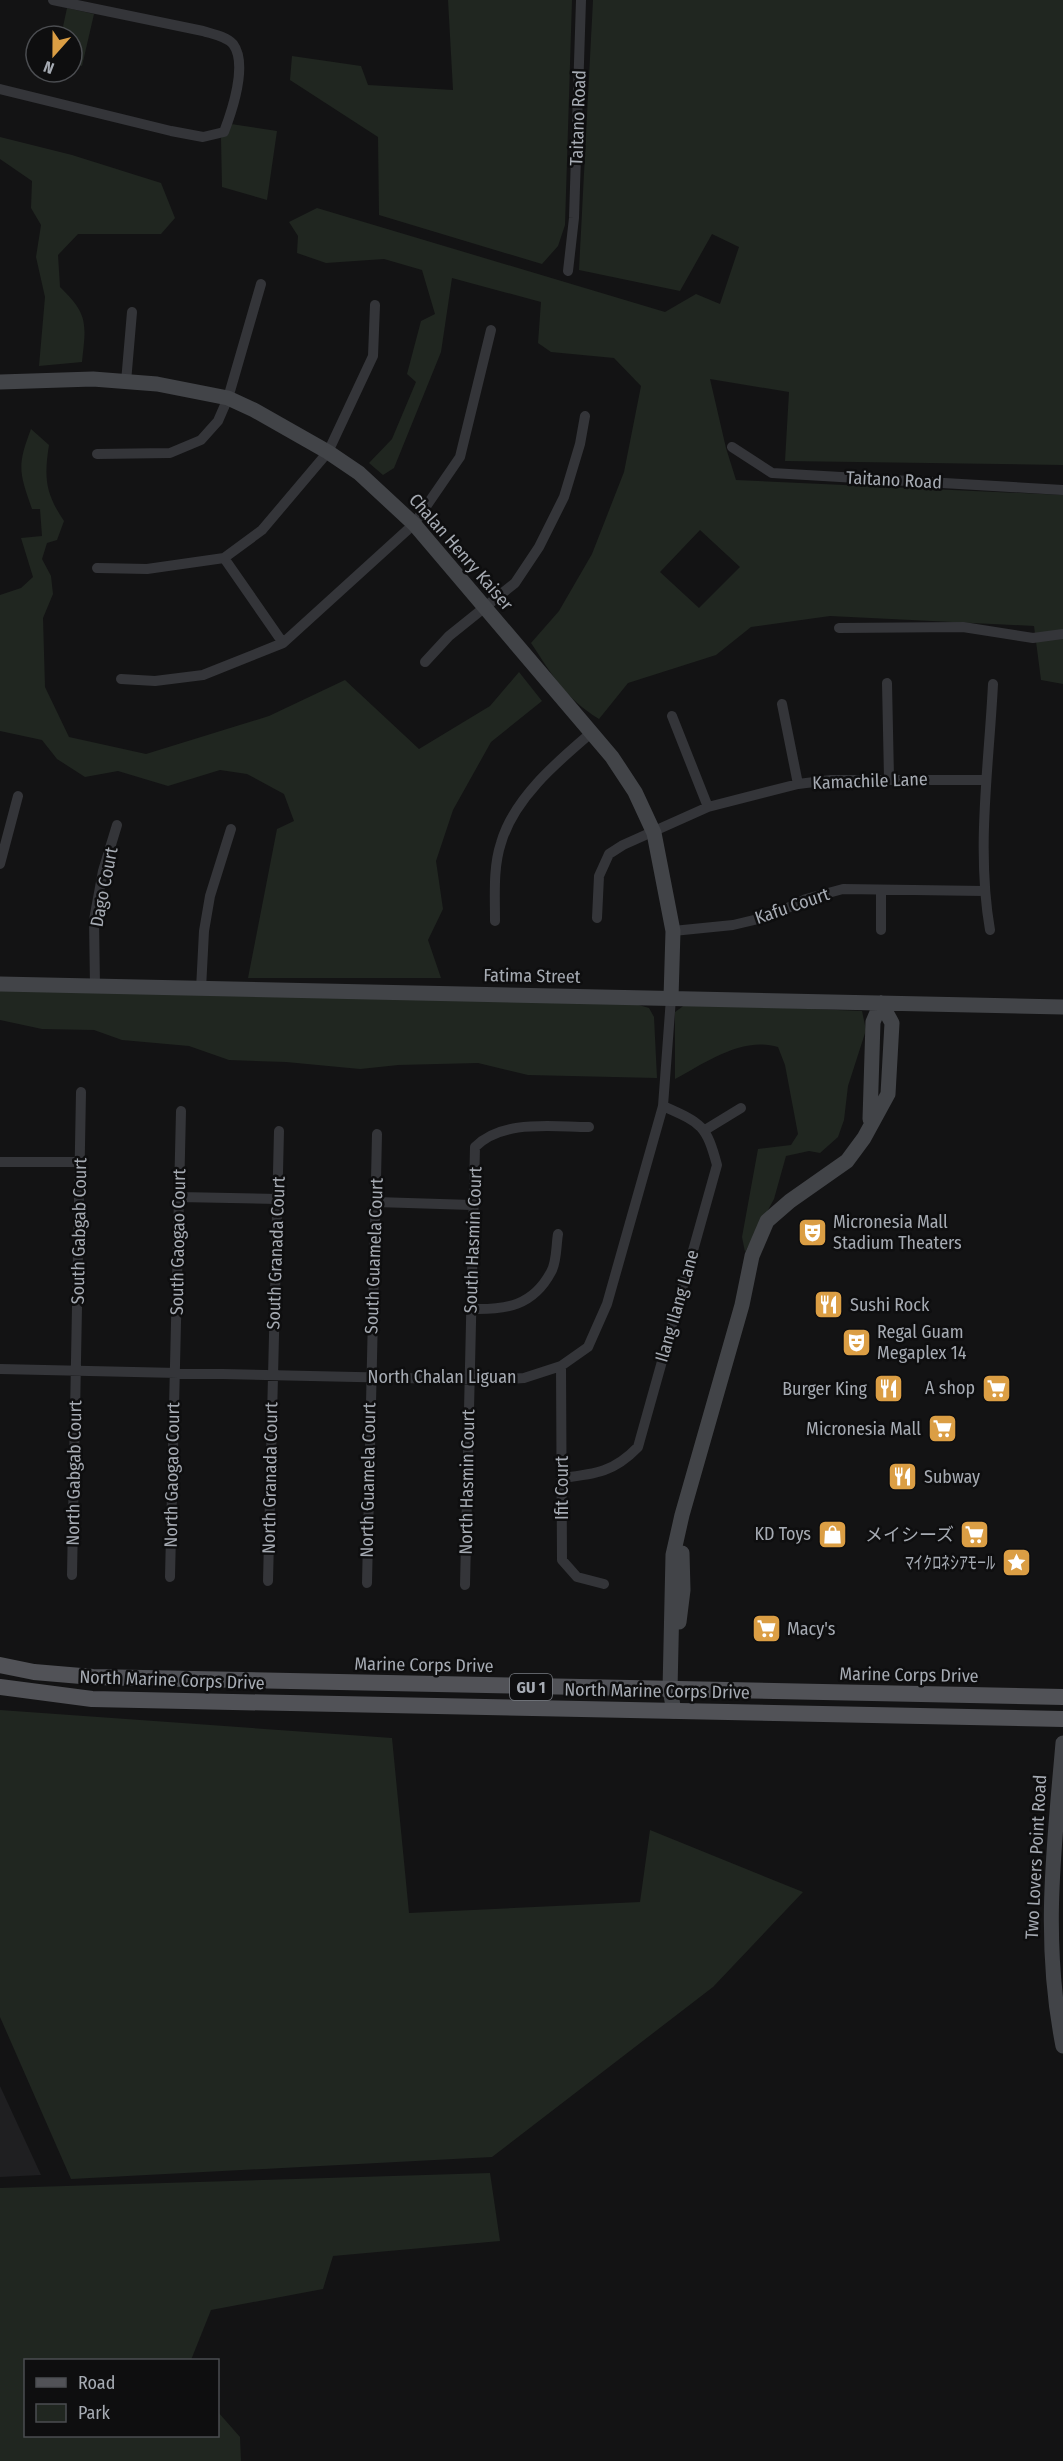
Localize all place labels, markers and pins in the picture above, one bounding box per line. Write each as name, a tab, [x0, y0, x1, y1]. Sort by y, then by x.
place label: Micronesia Mall Stadium Theaters	[833, 1211, 962, 1254]
theatre icon: Micronesia Mall Stadium Theaters	[796, 1216, 828, 1248]
restaurant icon: Sushi Rock	[813, 1289, 845, 1321]
place label: Sushi Rock	[850, 1294, 930, 1316]
place label: Regal Guam Megaplex 14	[877, 1321, 967, 1364]
theatre icon: Regal Guam Megaplex 14	[840, 1326, 872, 1358]
supermarket icon: A shop	[980, 1372, 1012, 1404]
restaurant icon: Burger King	[872, 1373, 904, 1405]
place label: A shop	[925, 1377, 975, 1399]
place label: Burger King	[782, 1378, 868, 1400]
supermarket icon: Micronesia Mall	[926, 1413, 958, 1445]
place label: Micronesia Mall	[806, 1418, 921, 1440]
restaurant icon: Subway	[887, 1461, 919, 1493]
place label: Subway	[924, 1466, 980, 1488]
shop icon: KD Toys	[816, 1518, 848, 1550]
supermarket icon: メイシーズ	[959, 1519, 991, 1551]
place label: KD Toys	[754, 1523, 811, 1545]
place label: メイシーズ	[865, 1524, 954, 1546]
place icon: ﾏｲｸﾛﾈｼｱﾓｰﾙ	[1000, 1547, 1032, 1579]
place label: ﾏｲｸﾛﾈｼｱﾓｰﾙ	[905, 1552, 995, 1574]
supermarket icon: Macy's	[750, 1613, 782, 1645]
place label: Macy's	[787, 1618, 836, 1640]

